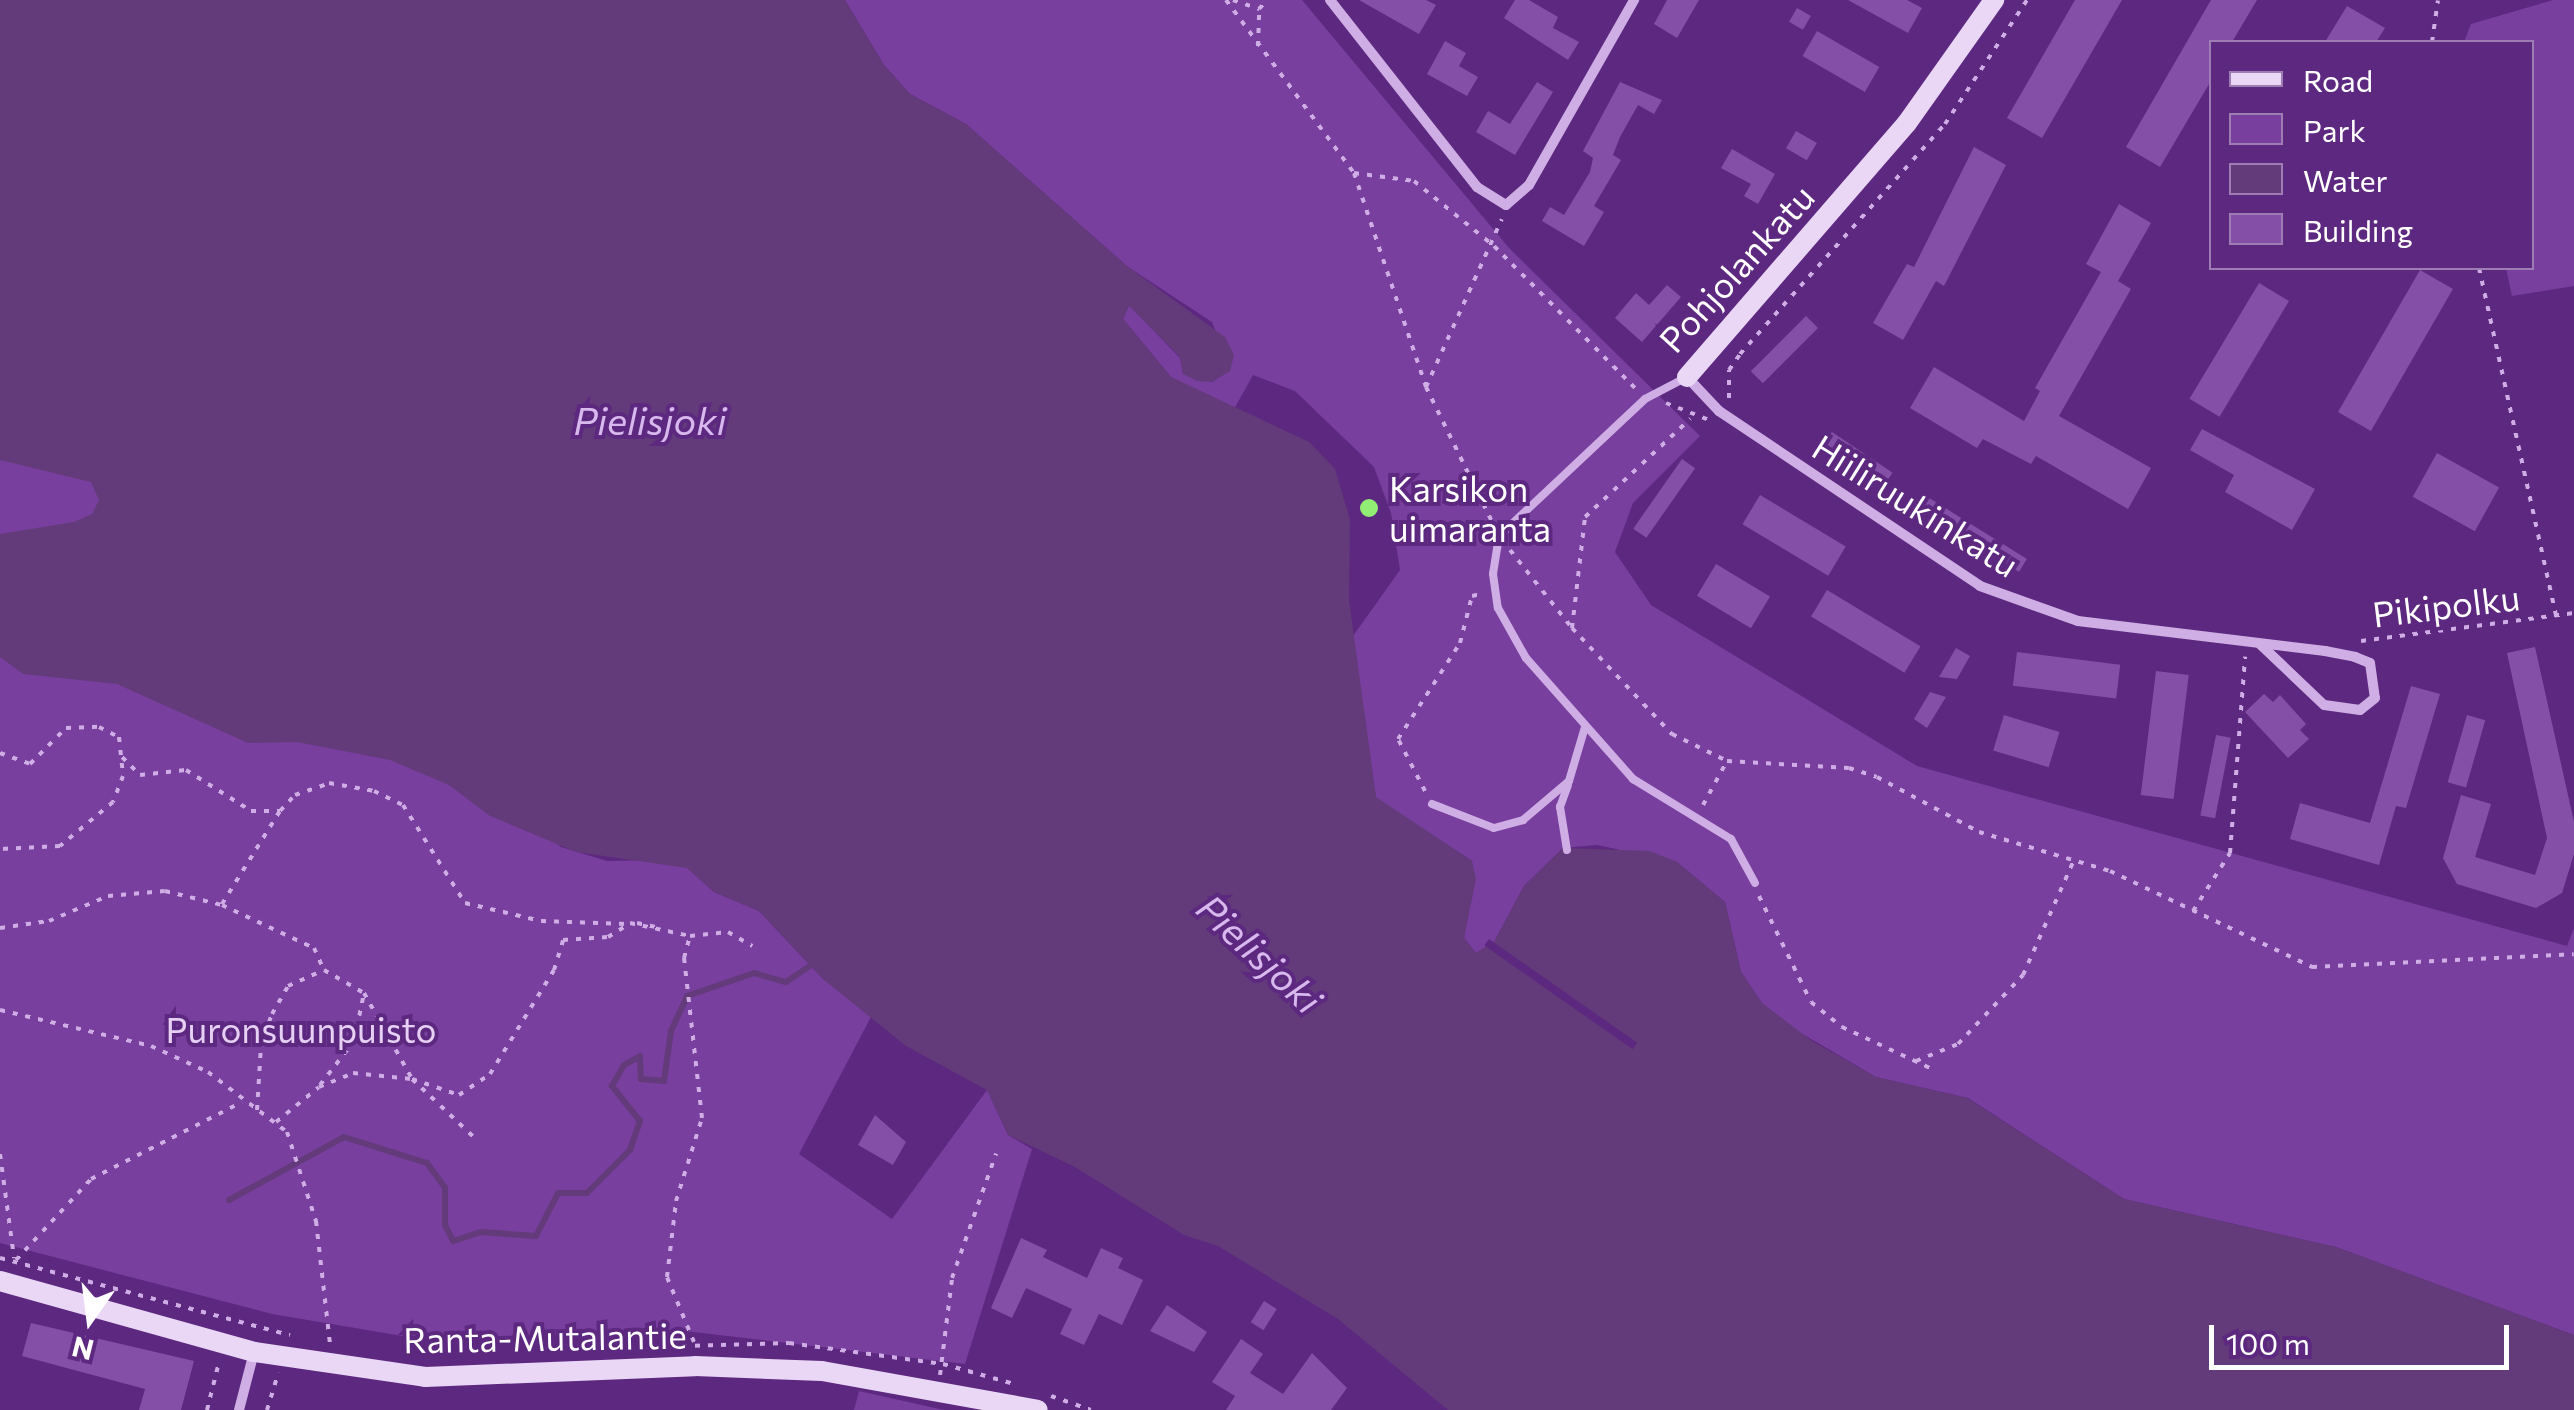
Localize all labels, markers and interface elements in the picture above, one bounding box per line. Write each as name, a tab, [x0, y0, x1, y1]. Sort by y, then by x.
legend	[2209, 40, 2534, 270]
text: Road	[2303, 61, 2373, 98]
text: Park	[2303, 111, 2366, 148]
text: Water	[2303, 161, 2388, 198]
street label: Pohjolankatu	[1650, 176, 1822, 360]
text: Building	[2303, 211, 2413, 248]
water label: Pielisjoki	[573, 397, 727, 443]
street label: Hiiliruukinkatu	[1805, 425, 2027, 585]
place label: Karsikon uimaranta	[1389, 467, 1551, 549]
marker: Karsikon uimaranta	[1358, 497, 1380, 519]
street label: Pikipolku	[2370, 575, 2522, 635]
water label: Pielisjoki	[1188, 884, 1332, 1022]
park label: Puronsuunpuisto	[165, 1008, 437, 1050]
north arrow	[40, 1270, 140, 1370]
scale bar	[2214, 1305, 2514, 1367]
street label: Ranta-Mutalantie	[403, 1314, 687, 1360]
text: 100 m	[2226, 1324, 2310, 1361]
text: N	[68, 1330, 97, 1368]

